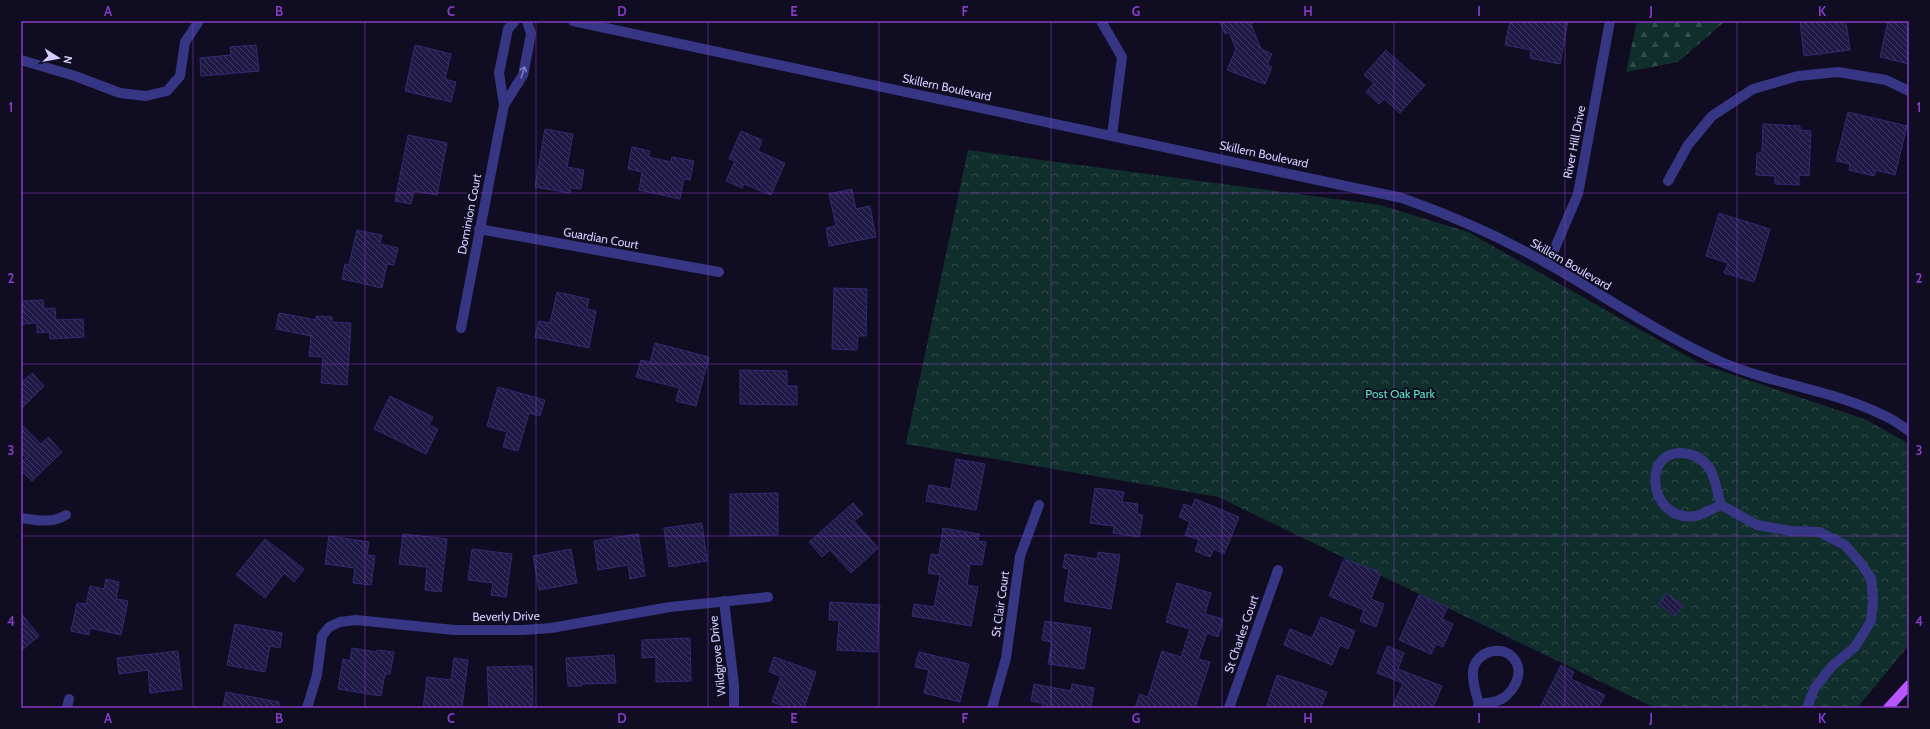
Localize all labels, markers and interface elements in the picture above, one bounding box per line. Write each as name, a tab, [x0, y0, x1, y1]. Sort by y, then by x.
text: A	[104, 3, 113, 19]
text: B	[275, 3, 283, 19]
text: C	[447, 3, 455, 19]
text: D	[617, 3, 627, 19]
text: E	[790, 3, 798, 19]
text: F	[962, 3, 969, 19]
text: G	[1132, 3, 1141, 19]
text: H	[1303, 3, 1313, 19]
text: I	[1477, 3, 1481, 19]
text: J	[1648, 3, 1653, 19]
text: K	[1818, 3, 1827, 19]
north arrow	[38, 38, 78, 78]
text: N	[60, 55, 75, 65]
one-way arrow	[520, 65, 527, 78]
street label: Skillern Boulevard	[901, 70, 993, 104]
text: 1	[9, 99, 13, 115]
text: 1	[1917, 99, 1921, 115]
street label: River Hill Drive	[1560, 104, 1588, 180]
street label: Skillern Boulevard	[1218, 137, 1310, 171]
street label: Dominion Court	[454, 173, 484, 255]
street label: Guardian Court	[562, 224, 640, 252]
street label: Skillern Boulevard	[1528, 235, 1614, 293]
text: 2	[8, 270, 15, 286]
text: 2	[1916, 270, 1923, 286]
park label: Post Oak Park	[1365, 386, 1435, 401]
text: 3	[7, 442, 15, 458]
text: 3	[1915, 442, 1923, 458]
street label: St Clair Court	[988, 570, 1012, 638]
street label: St Charles Court	[1221, 593, 1261, 675]
street label: Beverly Drive	[472, 608, 540, 624]
text: 4	[7, 613, 15, 629]
text: 4	[1915, 613, 1923, 629]
street label: Wildgrove Drive	[705, 615, 729, 697]
text: A	[104, 710, 113, 726]
text: B	[275, 710, 283, 726]
text: C	[447, 710, 455, 726]
text: D	[617, 710, 627, 726]
text: E	[790, 710, 798, 726]
text: F	[962, 710, 969, 726]
text: G	[1132, 710, 1141, 726]
text: H	[1303, 710, 1313, 726]
text: I	[1477, 710, 1481, 726]
text: J	[1648, 710, 1653, 726]
text: K	[1818, 710, 1827, 726]

